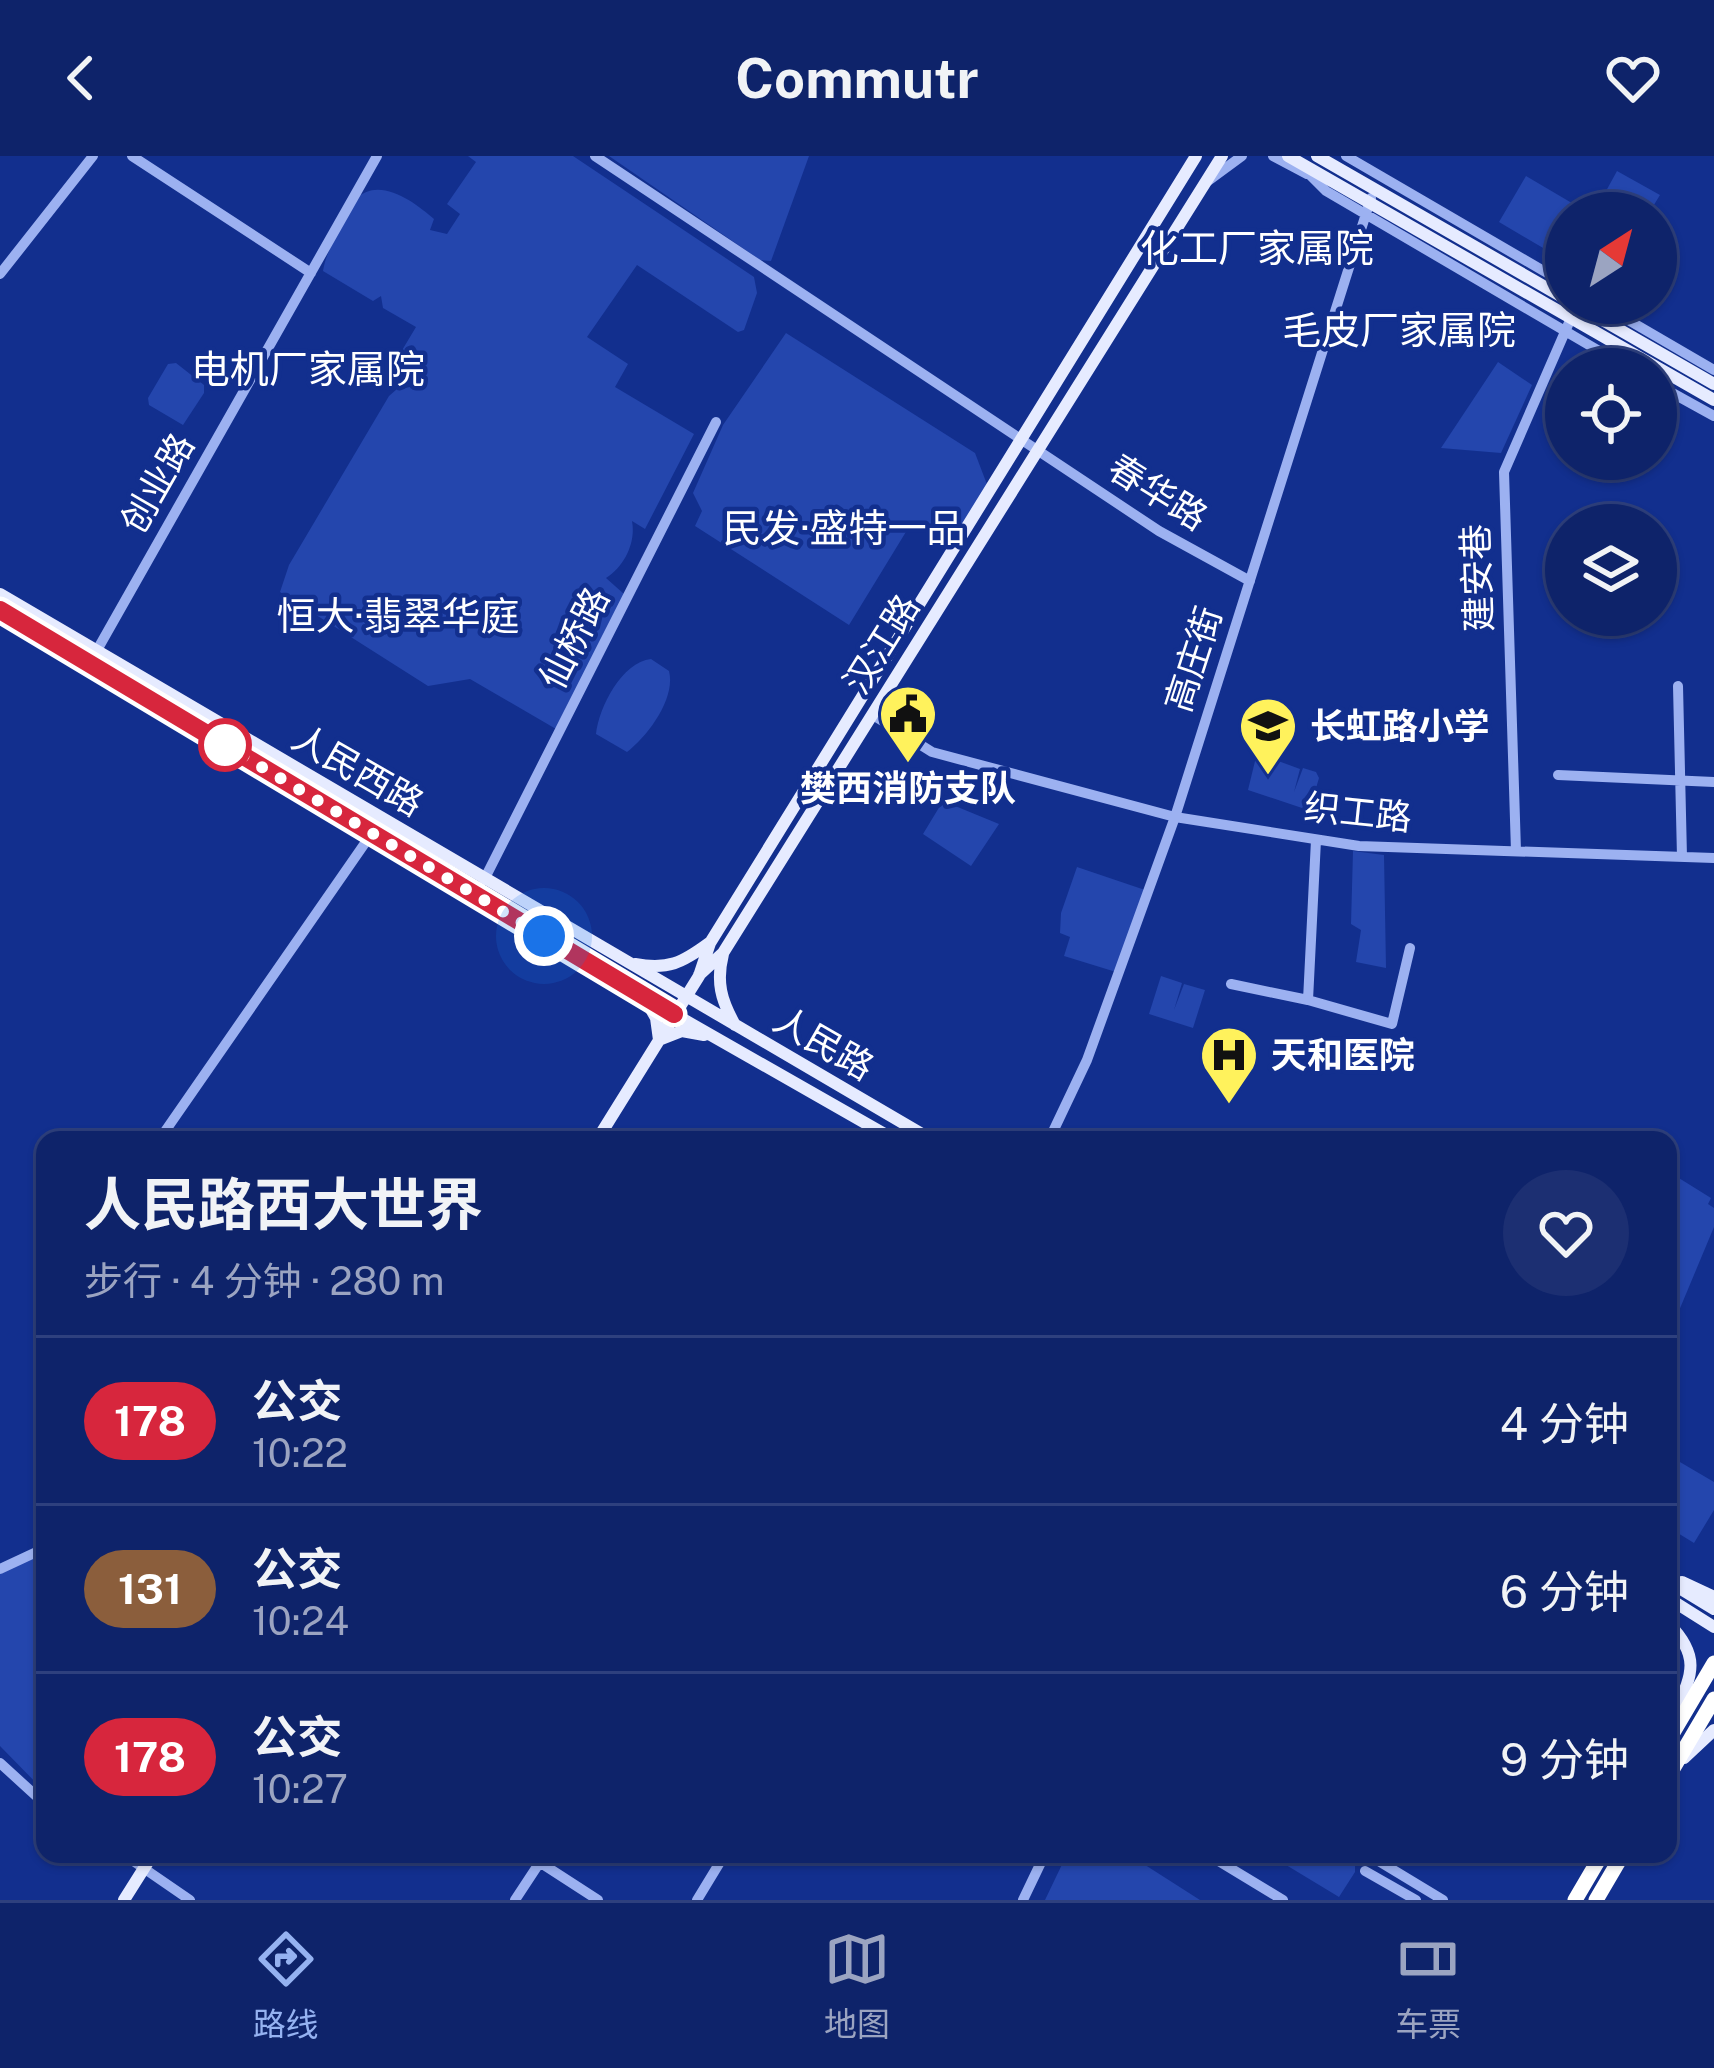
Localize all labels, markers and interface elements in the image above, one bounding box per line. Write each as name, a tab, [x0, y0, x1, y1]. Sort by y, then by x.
icon: back	[48, 45, 114, 111]
icon: heart	[1600, 45, 1666, 111]
text: Commutr	[735, 47, 979, 110]
north arrow	[1545, 192, 1677, 324]
map controls	[1545, 192, 1677, 636]
district label: 化工厂家属院	[1140, 225, 1374, 271]
district label: 毛皮厂家属院	[1282, 307, 1516, 353]
district label: 电机厂家属院	[191, 346, 425, 392]
button: locate	[1545, 348, 1677, 480]
street label: 创业路	[112, 426, 202, 540]
street label: 春华路	[1101, 446, 1215, 538]
button: layers	[1545, 504, 1677, 636]
district label: 民发·盛特一品	[723, 505, 965, 551]
street label: 建安巷	[1454, 523, 1500, 633]
street label: 仙桥路	[531, 580, 617, 696]
street label: 汉江路	[835, 587, 927, 701]
district label: 恒大·翡翠华庭	[277, 593, 519, 639]
street label: 高庄街	[1156, 601, 1230, 717]
public building icon: 樊西消防支队	[877, 683, 939, 765]
school or university icon: 长虹路小学	[1237, 695, 1299, 777]
place label: 长虹路小学	[1310, 705, 1490, 747]
street label: 人民西路	[285, 716, 431, 824]
unlabelled marker	[200, 720, 250, 770]
place label: 樊西消防支队	[800, 767, 1016, 809]
street label: 织工路	[1302, 785, 1414, 839]
your location	[514, 906, 574, 966]
street label: 人民路	[767, 998, 881, 1088]
hospital icon: 天和医院	[1198, 1024, 1260, 1106]
place label: 天和医院	[1271, 1034, 1415, 1076]
button: heart	[1503, 1170, 1629, 1296]
text: 人民路西大世界	[84, 1171, 483, 1238]
text: 步行 · 4 分钟 · 280 m	[84, 1258, 445, 1304]
text: 公交	[252, 1374, 342, 1427]
text: 178	[114, 1396, 186, 1445]
text: 4 分钟	[1500, 1397, 1629, 1450]
text: 10:22	[252, 1430, 348, 1476]
text: 公交	[252, 1542, 342, 1595]
text: 131	[118, 1564, 182, 1613]
text: 6 分钟	[1500, 1565, 1629, 1618]
text: 10:24	[252, 1598, 349, 1644]
text: 公交	[252, 1710, 342, 1763]
text: 178	[114, 1732, 186, 1781]
text: 9 分钟	[1500, 1733, 1629, 1786]
text: 10:27	[252, 1766, 348, 1812]
tab: 路线	[253, 1926, 319, 2046]
tab: 地图	[824, 1926, 890, 2046]
tab: 车票	[1395, 1926, 1461, 2046]

